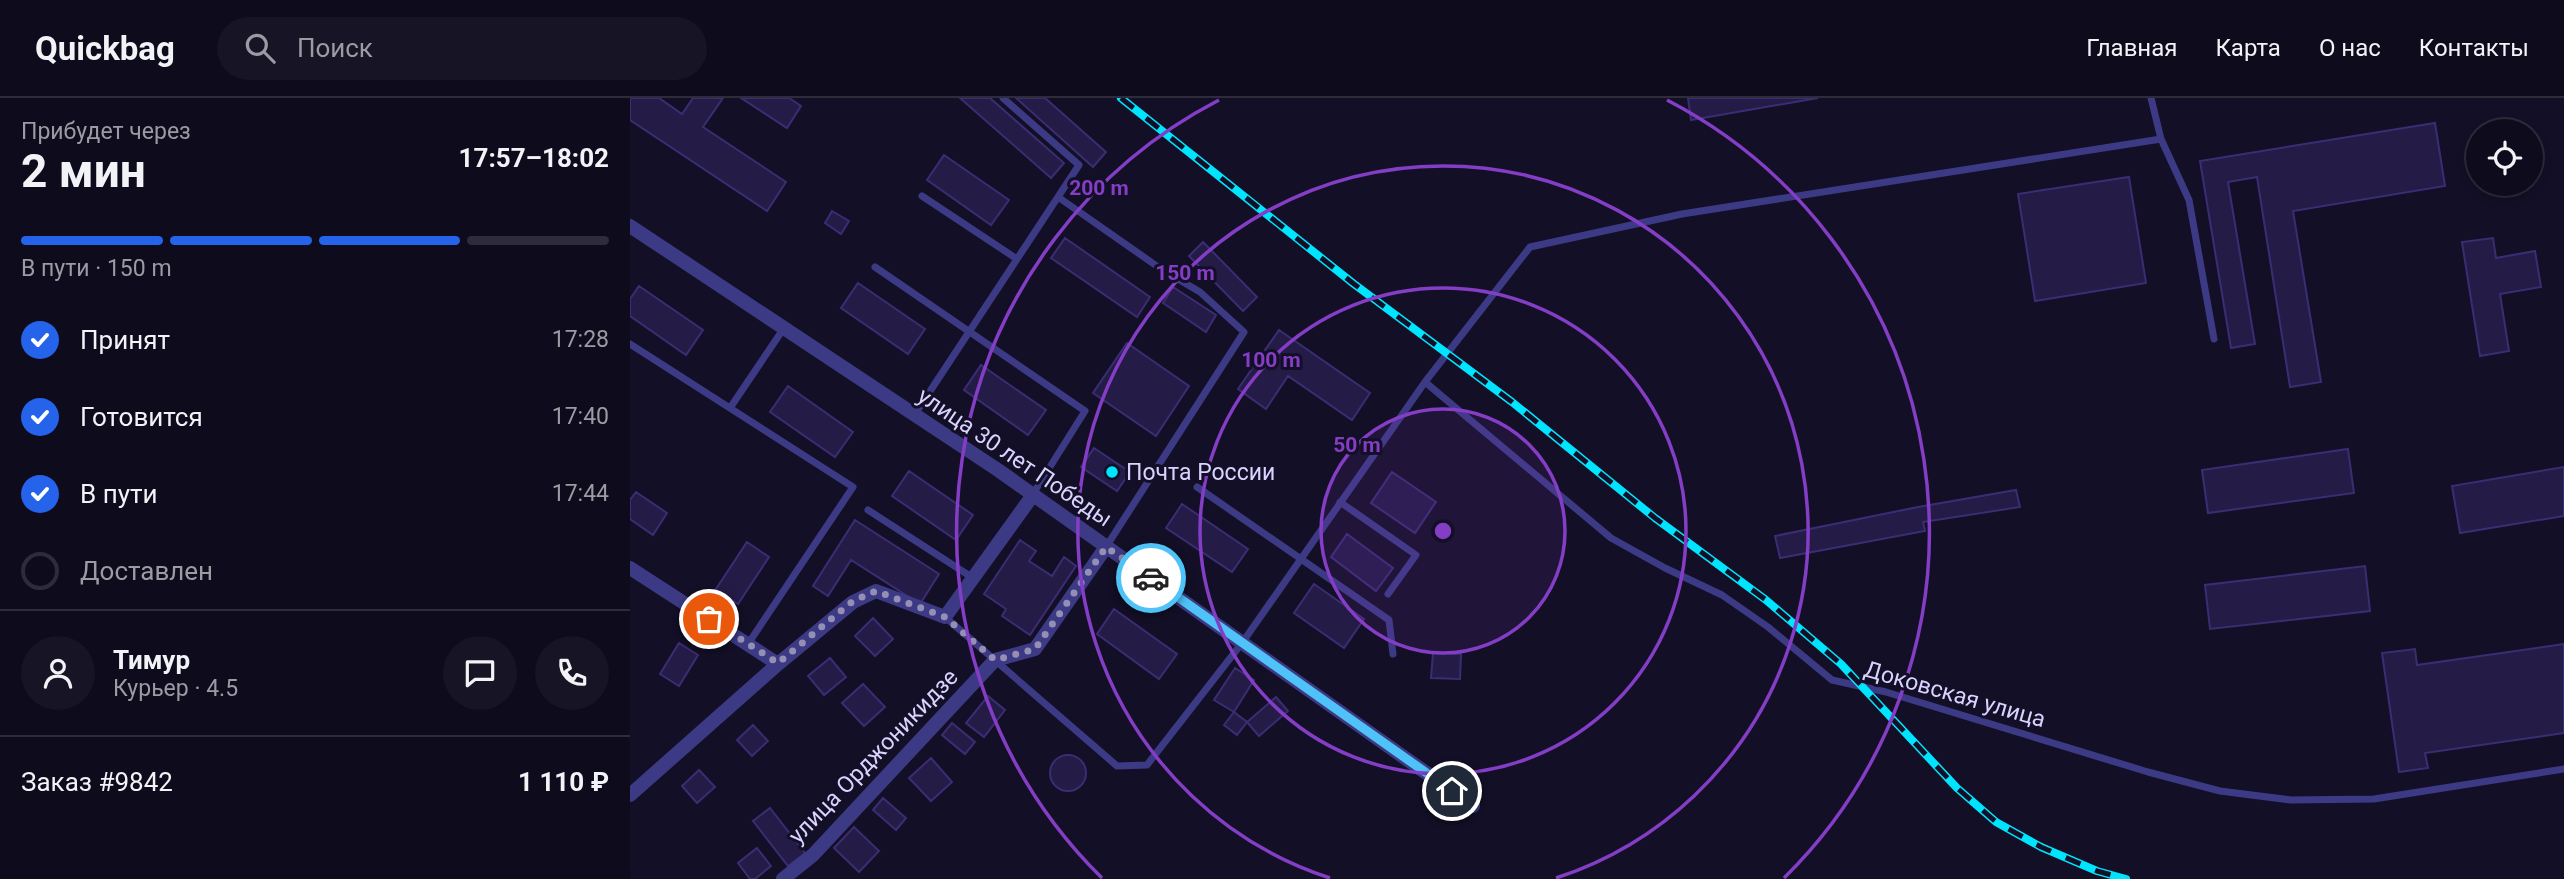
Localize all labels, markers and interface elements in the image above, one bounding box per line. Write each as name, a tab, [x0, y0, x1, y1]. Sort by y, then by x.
search box	[217, 17, 707, 80]
text: Quickbag	[35, 29, 175, 68]
icon: search	[241, 29, 279, 67]
text: Поиск	[297, 33, 373, 63]
text: Главная	[2086, 34, 2177, 62]
text: Карта	[2215, 34, 2281, 62]
text: О нас	[2319, 34, 2381, 62]
text: Контакты	[2419, 34, 2529, 62]
text: Прибудет через	[21, 118, 191, 145]
map controls	[2466, 119, 2543, 196]
button: locate	[2466, 119, 2543, 196]
text: 17:57–18:02	[459, 143, 609, 173]
text: 2 мин	[21, 144, 146, 198]
text: 200 m	[1069, 176, 1129, 200]
text: В пути · 150 m	[21, 255, 172, 282]
text: 150 m	[1155, 261, 1215, 285]
icon: check	[21, 321, 59, 359]
text: Принят	[80, 325, 170, 355]
text: 17:28	[552, 326, 609, 353]
text: 100 m	[1241, 348, 1301, 372]
street label: улица 30 лет Победы	[912, 382, 1117, 533]
icon: check	[21, 398, 59, 436]
text: Готовится	[80, 402, 203, 432]
text: 17:40	[552, 403, 609, 430]
text: 50 m	[1333, 433, 1381, 457]
place label: Почта России	[1126, 459, 1275, 486]
marker: Почта России	[1104, 464, 1120, 480]
icon: check	[21, 475, 59, 513]
text: В пути	[80, 479, 157, 509]
text: 17:44	[552, 480, 609, 507]
centre of rings	[1431, 519, 1455, 543]
courier	[1116, 543, 1186, 613]
text: Доставлен	[80, 556, 213, 586]
icon: car	[1132, 559, 1170, 597]
pin	[679, 589, 739, 649]
icon: bag	[690, 600, 728, 638]
button: person	[21, 636, 95, 710]
button: chat	[443, 636, 517, 710]
button: phone	[535, 636, 609, 710]
text: Тимур	[113, 645, 190, 675]
street label: Доковская улица	[1861, 656, 2049, 733]
street label: улица Орджоникидзе	[783, 664, 964, 849]
text: Курьер · 4.5	[113, 675, 238, 702]
pin	[1422, 761, 1482, 821]
text: Заказ #9842	[21, 767, 173, 797]
text: 1 110 ₽	[518, 767, 609, 797]
icon: home	[1433, 772, 1471, 810]

